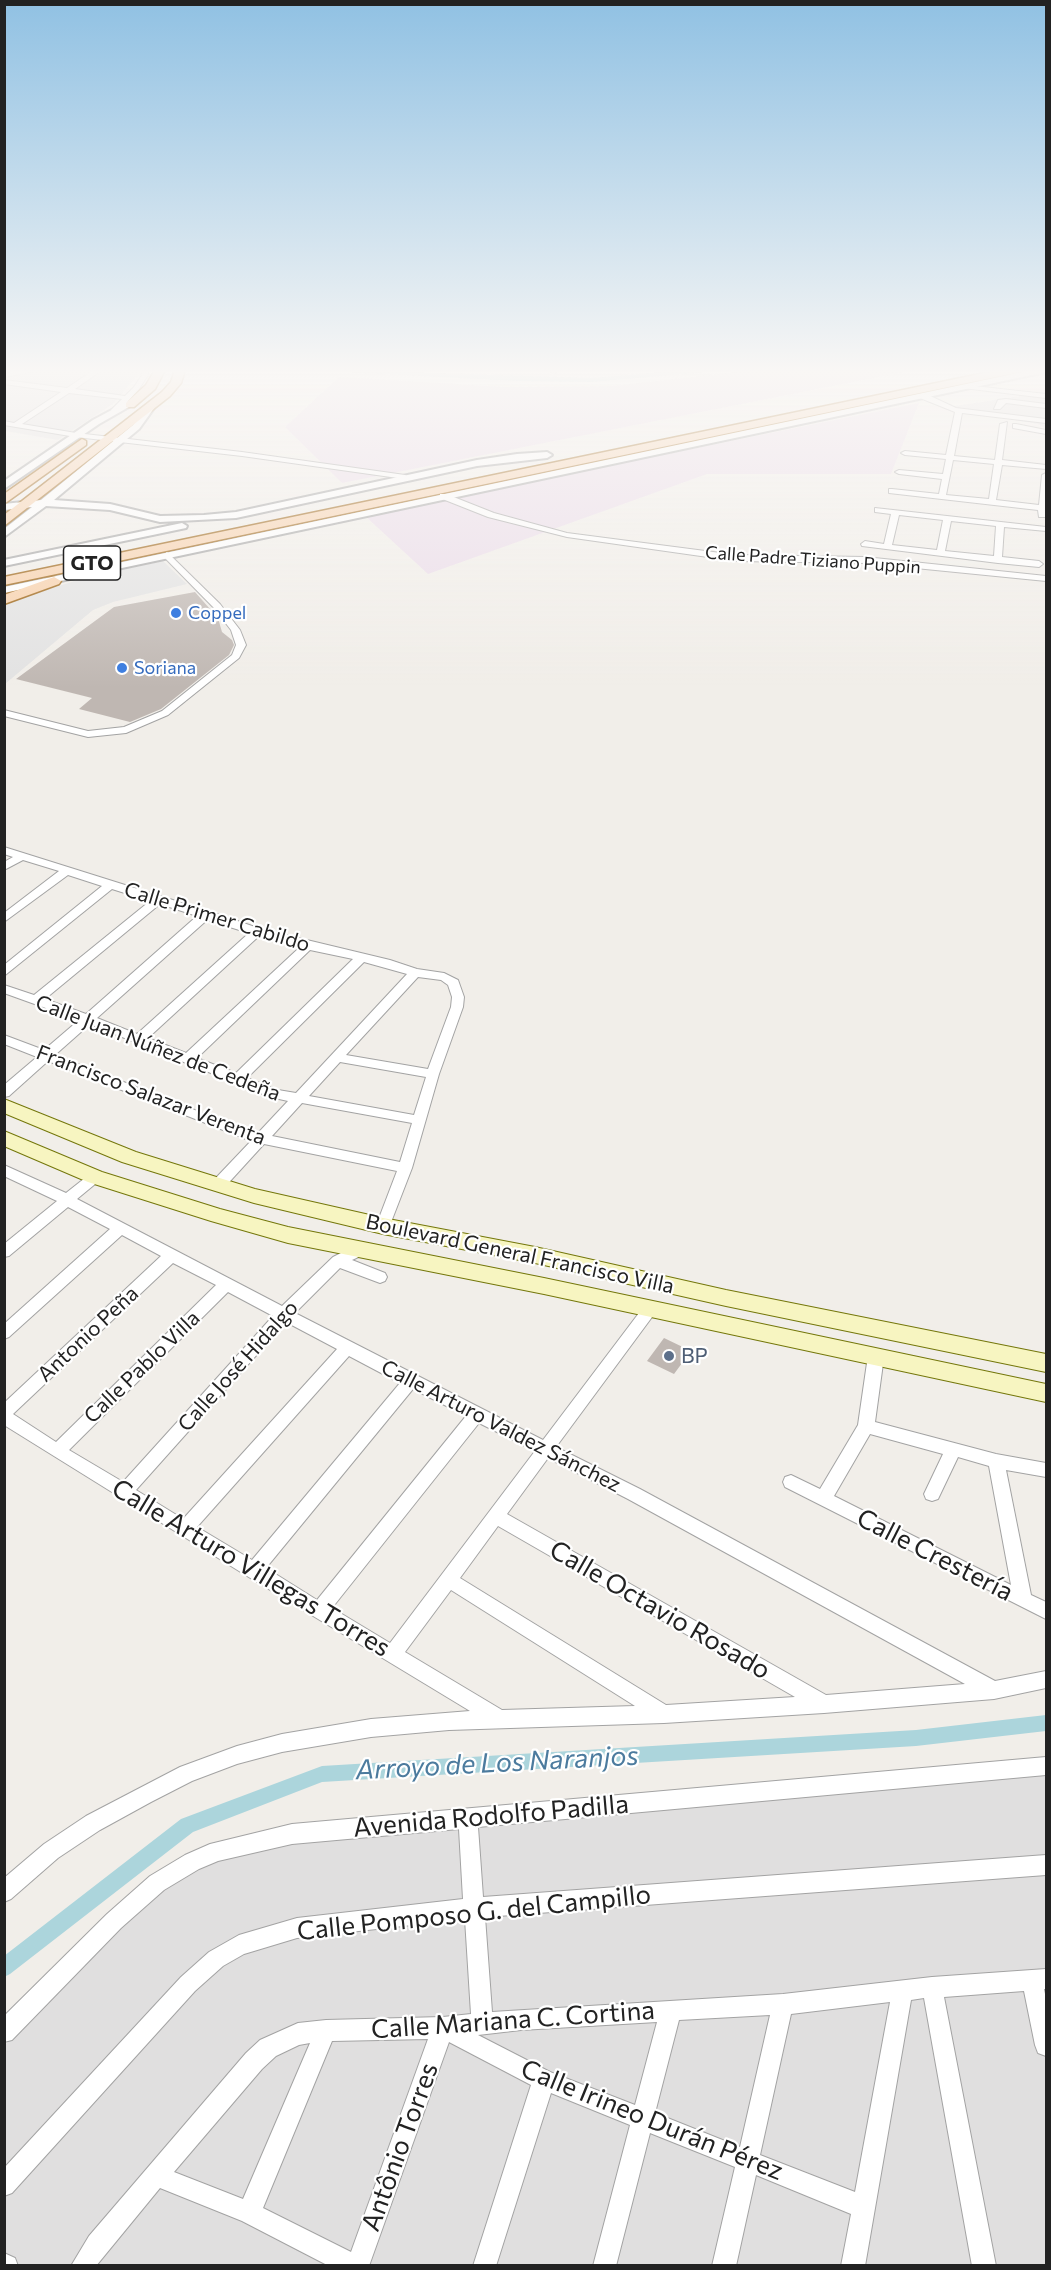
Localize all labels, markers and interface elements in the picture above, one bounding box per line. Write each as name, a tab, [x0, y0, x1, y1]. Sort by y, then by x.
street label: Calle Padre Tiziano Puppin	[705, 542, 921, 578]
road number: GTO	[64, 546, 121, 580]
place label: Coppel	[188, 602, 246, 624]
marker: Coppel	[169, 606, 183, 620]
place label: Soriana	[134, 657, 196, 679]
marker: Soriana	[115, 661, 129, 675]
street label: Calle Primer Cabildo	[121, 877, 313, 957]
street label: Calle Juan Núñez de Cedeña	[32, 990, 284, 1106]
street label: Francisco Salazar Verenta	[33, 1040, 269, 1150]
street label: Boulevard General Francisco Villa	[364, 1209, 676, 1299]
street label: Antonio Peña	[32, 1281, 144, 1387]
street label: Calle José Hidalgo	[173, 1295, 303, 1437]
street label: Calle Pablo Villa	[79, 1305, 205, 1429]
place label: BP	[681, 1343, 708, 1369]
marker: BP	[662, 1349, 676, 1363]
street label: Calle Arturo Valdez Sánchez	[377, 1355, 625, 1497]
street label: Calle Arturo Villegas Torres	[106, 1472, 396, 1664]
street label: Calle Crestería	[852, 1502, 1018, 1608]
street label: Calle Octavio Rosado	[544, 1534, 776, 1686]
water label: Arroyo de Los Naranjos	[355, 1739, 639, 1787]
street label: Avenida Rodolfo Padilla	[352, 1788, 630, 1844]
street label: Calle Pomposo G. del Campillo	[295, 1879, 653, 1947]
street label: Calle Mariana C. Cortina	[370, 1995, 656, 2045]
street label: Calle Irineo Durán Pérez	[516, 2053, 788, 2187]
street label: Antônio Torres	[355, 2059, 445, 2235]

